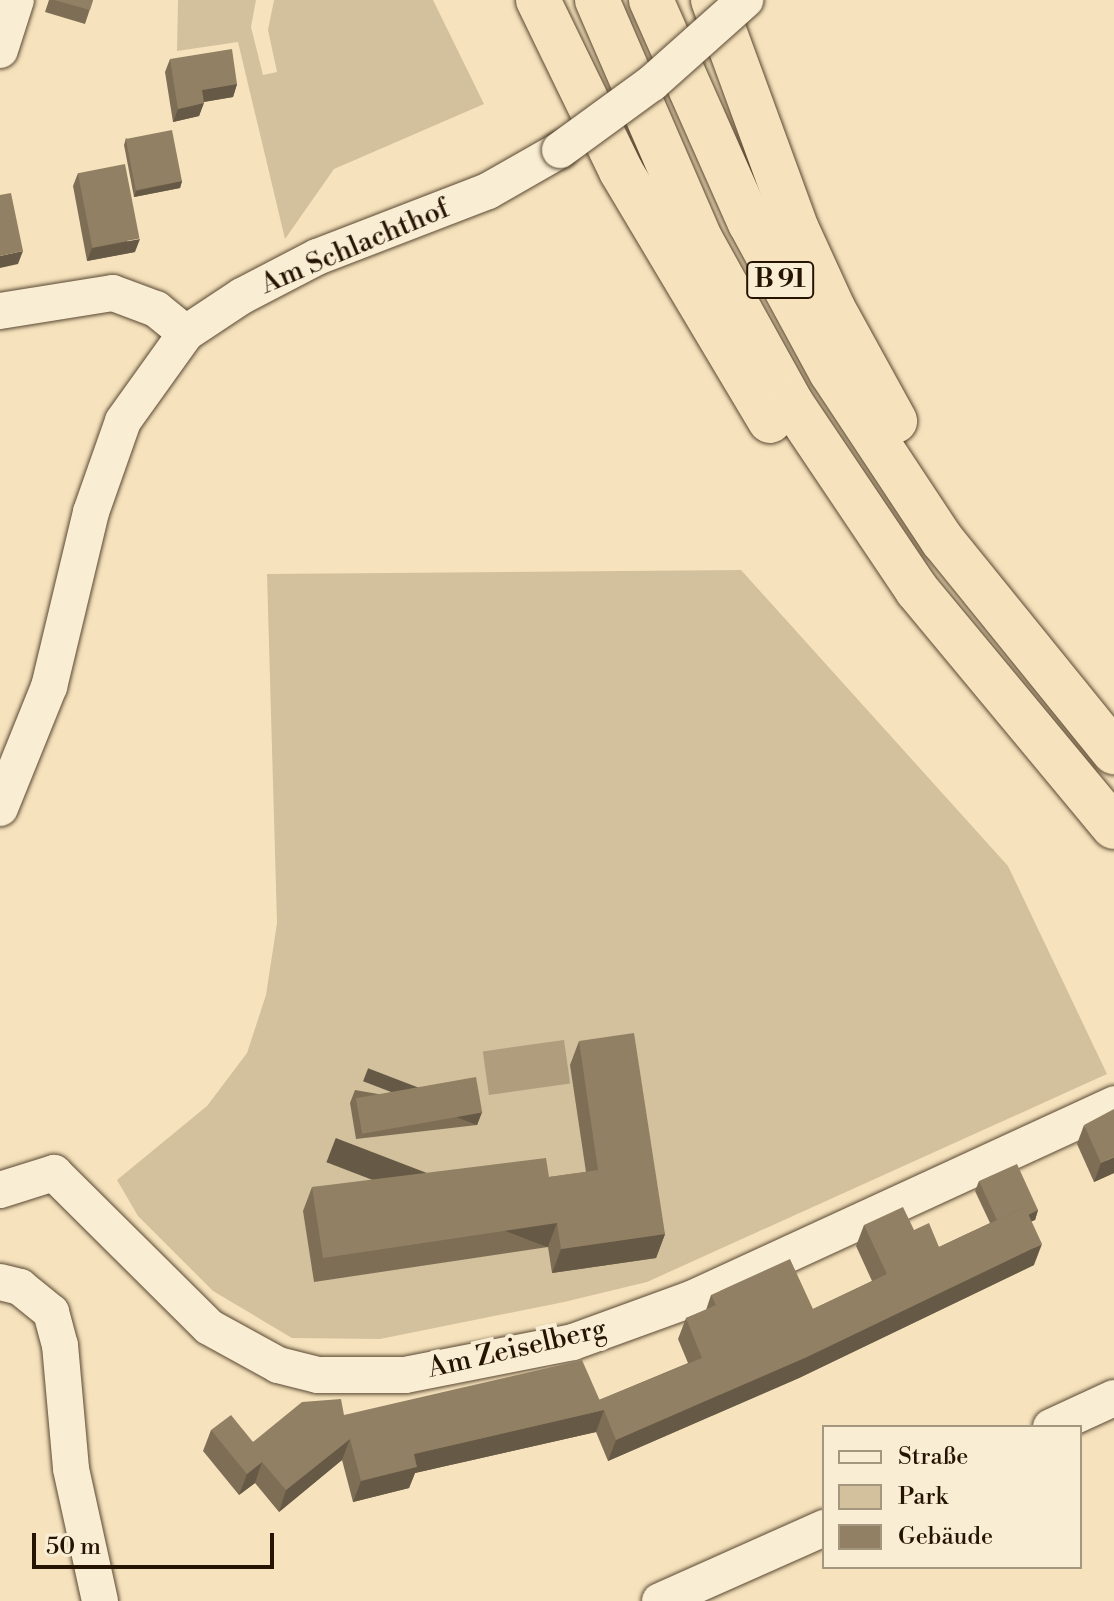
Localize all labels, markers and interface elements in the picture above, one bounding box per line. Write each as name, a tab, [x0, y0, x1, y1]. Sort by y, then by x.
street label: Am Schlachthof	[256, 192, 454, 302]
road number: B 91	[746, 258, 814, 302]
street label: Am Zeiselberg	[424, 1312, 610, 1386]
legend	[822, 1425, 1082, 1569]
text: Straße	[898, 1442, 968, 1472]
text: Park	[898, 1482, 948, 1512]
scale bar	[36, 1517, 278, 1567]
text: Gebäude	[898, 1522, 993, 1552]
text: 50 m	[46, 1532, 101, 1562]

